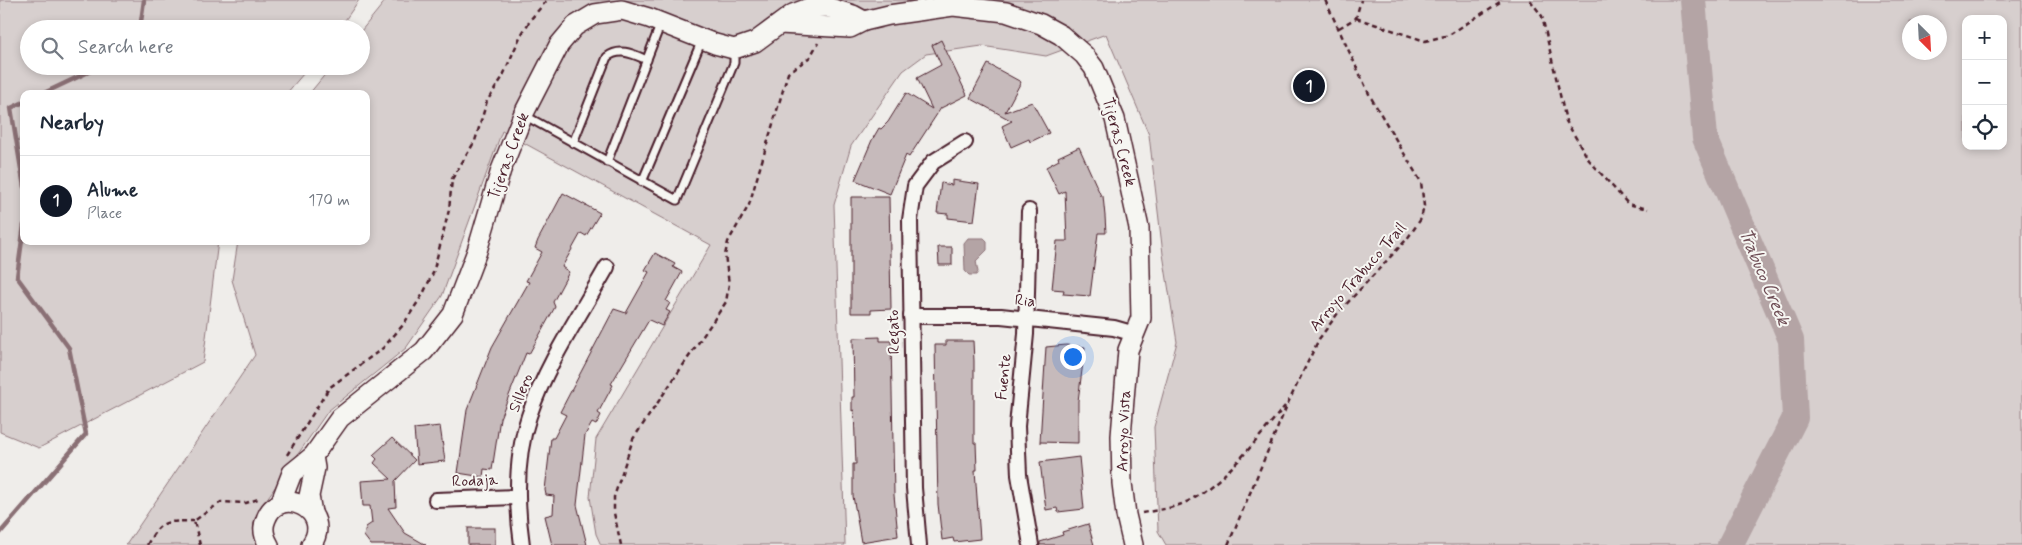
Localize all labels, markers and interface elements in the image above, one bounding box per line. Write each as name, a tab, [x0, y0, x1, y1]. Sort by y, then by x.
north arrow	[1902, 15, 1947, 60]
map controls	[1962, 15, 2007, 150]
button: +	[1962, 15, 2007, 60]
search box	[20, 20, 370, 75]
icon: search	[38, 34, 66, 62]
text: Search here	[78, 35, 174, 60]
button: −	[1962, 60, 2007, 105]
pin: 1	[1293, 67, 1325, 105]
street label: Tijeras Creek	[1097, 95, 1141, 189]
button: locate	[1962, 105, 2007, 150]
text: Nearby	[40, 109, 104, 137]
street label: Tijeras Creek	[483, 109, 535, 203]
text: Alume	[87, 178, 138, 203]
text: 1	[52, 190, 60, 211]
text: 170 m	[308, 190, 350, 211]
text: Place	[87, 203, 122, 224]
street label: Arroyo Trabuco Trail	[1305, 218, 1411, 336]
water label: Trabuco Creek	[1733, 225, 1796, 330]
street label: Ria	[1014, 289, 1037, 313]
street label: Regato	[883, 309, 906, 355]
your location	[1060, 344, 1086, 370]
street label: Fuente	[991, 352, 1017, 401]
street label: Sillero	[504, 370, 538, 416]
street label: Arroyo Vista	[1112, 390, 1136, 472]
street label: Rodaja	[452, 470, 499, 492]

